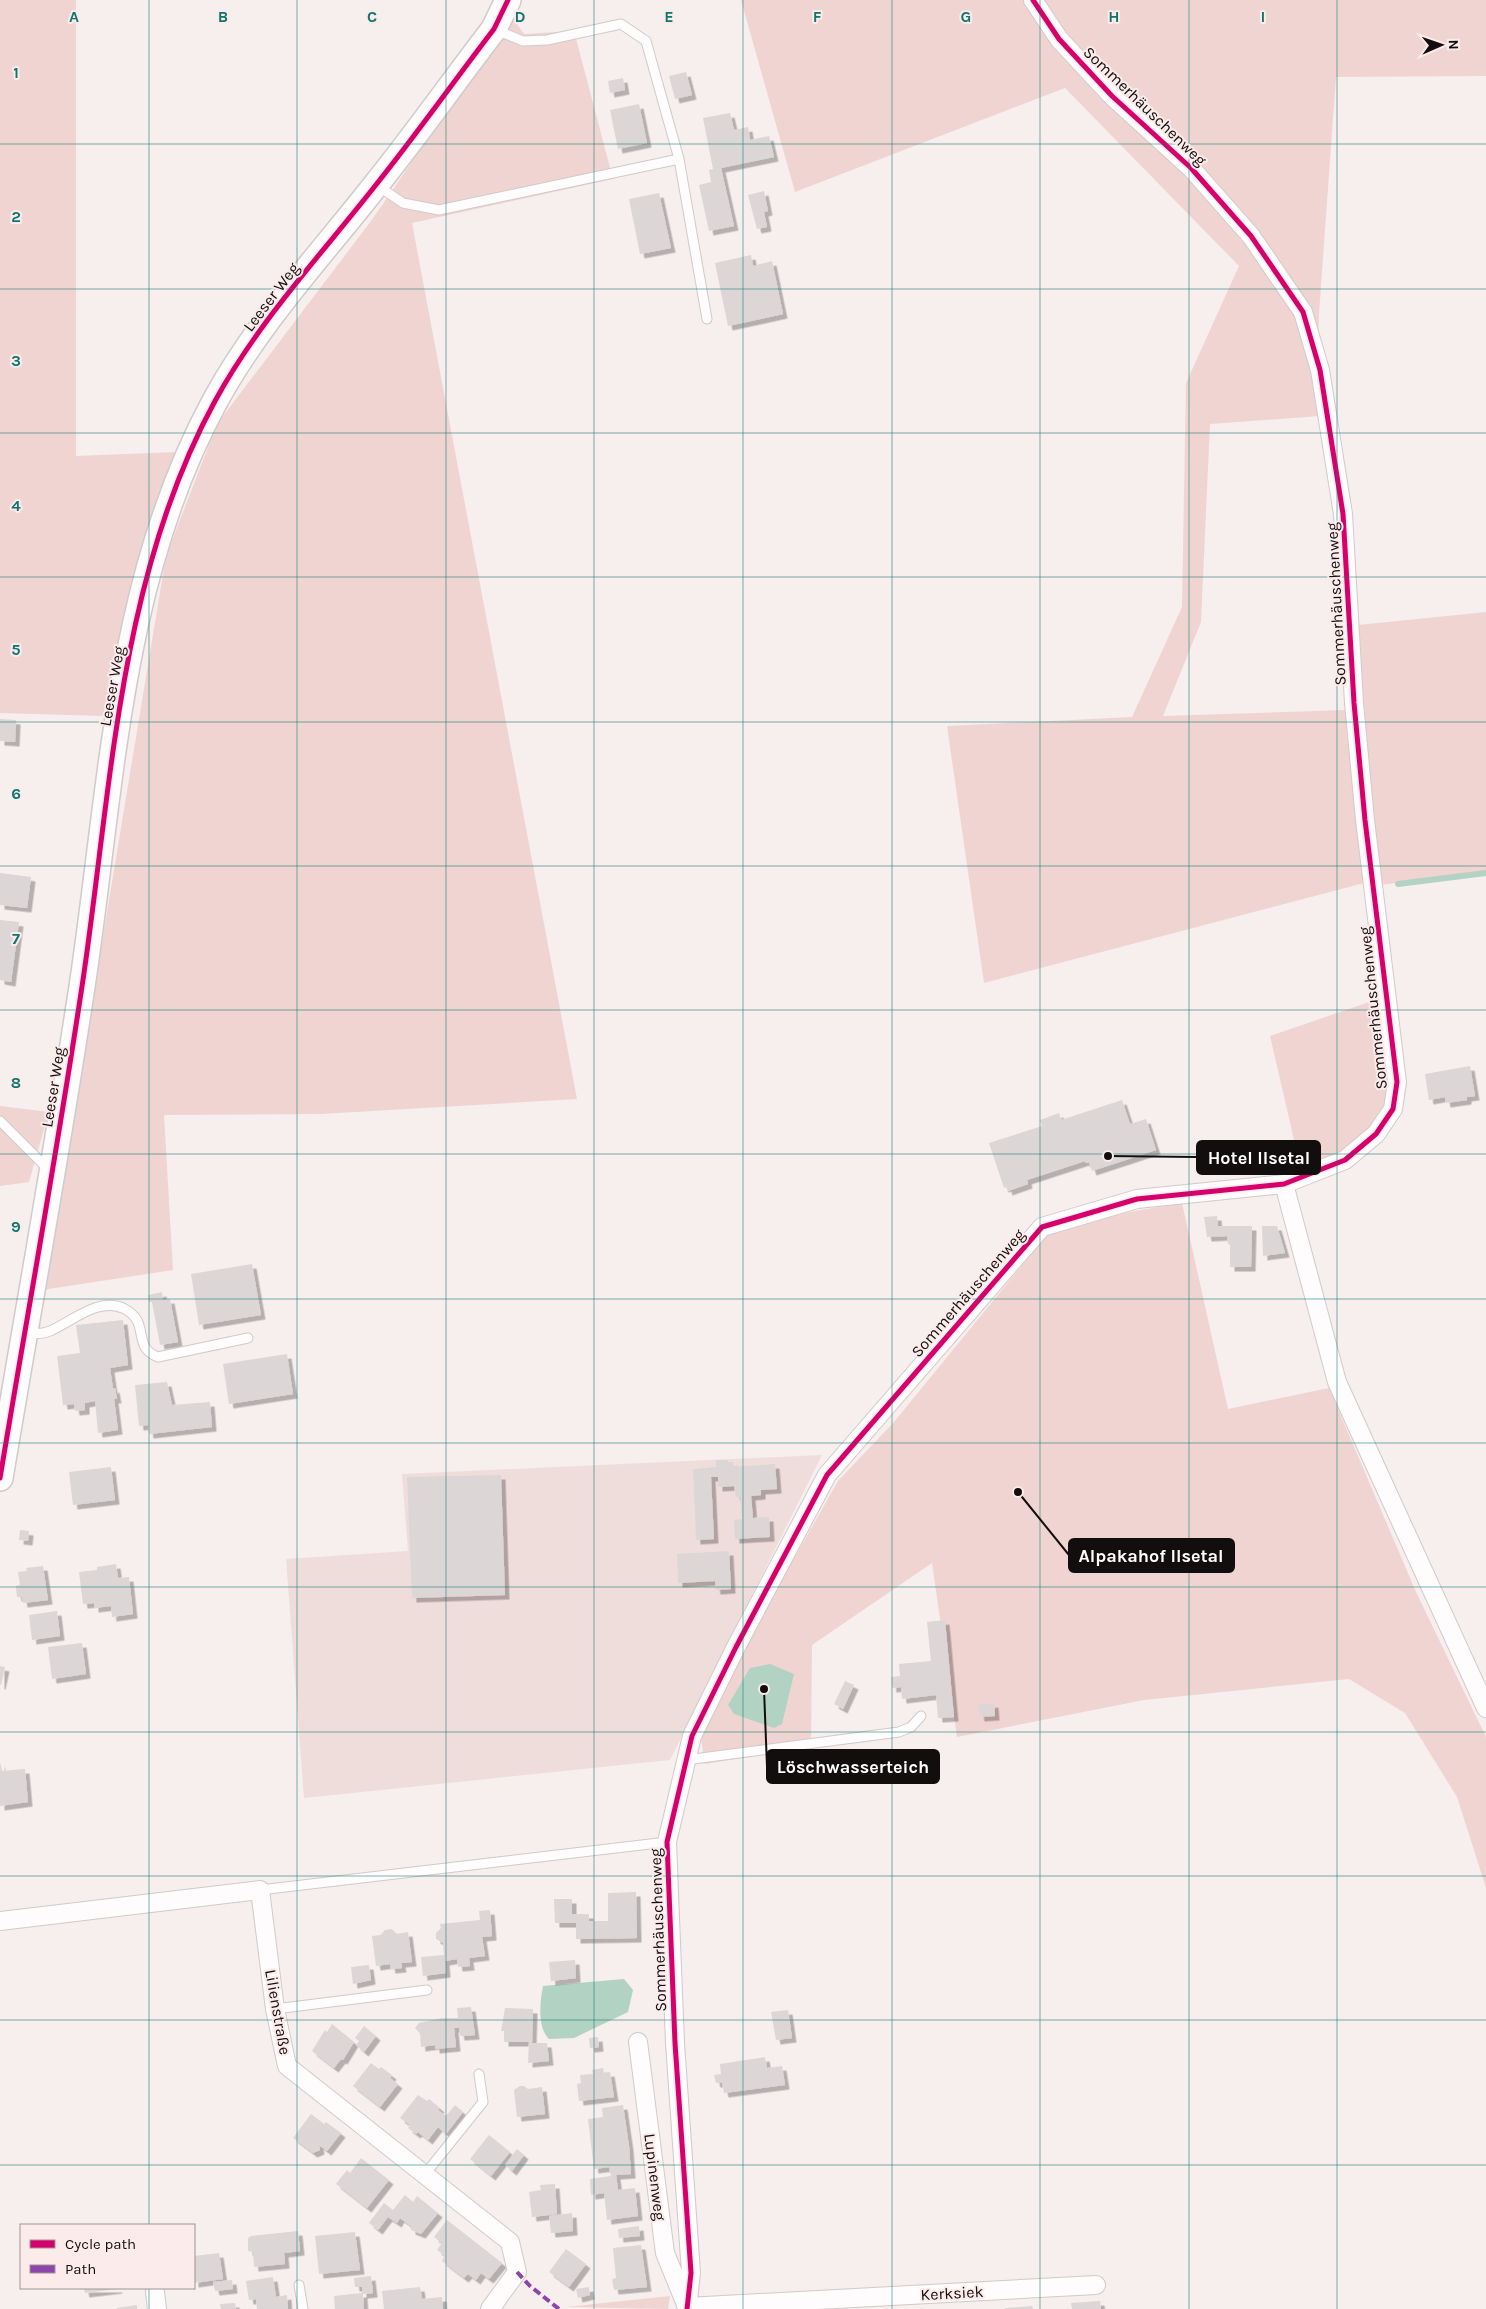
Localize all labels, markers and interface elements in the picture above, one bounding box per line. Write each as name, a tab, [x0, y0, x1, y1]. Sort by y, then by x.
text: A	[69, 7, 79, 26]
text: B	[218, 7, 228, 26]
text: C	[367, 7, 377, 26]
text: D	[515, 7, 526, 26]
text: E	[664, 7, 674, 26]
text: F	[813, 7, 822, 26]
text: G	[961, 7, 971, 26]
text: H	[1108, 7, 1120, 26]
text: I	[1261, 7, 1265, 26]
north arrow	[1416, 20, 1466, 70]
text: N	[1445, 39, 1462, 50]
street label: Sommerhäuschenweg	[1080, 42, 1210, 170]
text: 1	[13, 63, 19, 82]
text: 2	[11, 207, 21, 226]
street label: Leeser Weg	[239, 259, 303, 335]
text: 3	[11, 351, 21, 370]
text: 4	[11, 496, 21, 515]
street label: Sommerhäuschenweg	[1322, 522, 1350, 686]
text: 5	[11, 640, 21, 659]
street label: Leeser Weg	[96, 644, 128, 728]
text: 6	[11, 784, 21, 803]
street label: Sommerhäuschenweg	[1355, 926, 1391, 1090]
text: 7	[12, 929, 20, 948]
street label: Leeser Weg	[37, 1045, 69, 1129]
text: 8	[11, 1073, 21, 1092]
callout: Hotel Ilsetal	[1197, 1141, 1320, 1174]
text: Hotel Ilsetal	[1208, 1147, 1310, 1169]
text: 9	[11, 1217, 21, 1236]
street label: Sommerhäuschenweg	[907, 1225, 1029, 1361]
callout: Alpakahof Ilsetal	[1069, 1539, 1234, 1572]
text: Alpakahof Ilsetal	[1078, 1545, 1224, 1567]
callout: Löschwasserteich	[767, 1750, 939, 1783]
text: Löschwasserteich	[777, 1756, 929, 1778]
street label: Sommerhäuschenweg	[646, 1848, 670, 2012]
street label: Lilienstraße	[261, 1968, 295, 2056]
street label: Lupinenweg	[640, 2132, 670, 2222]
legend	[20, 2224, 195, 2289]
text: Cycle path	[65, 2235, 136, 2253]
text: Path	[65, 2260, 96, 2278]
street label: Kerksiek	[920, 2282, 984, 2304]

